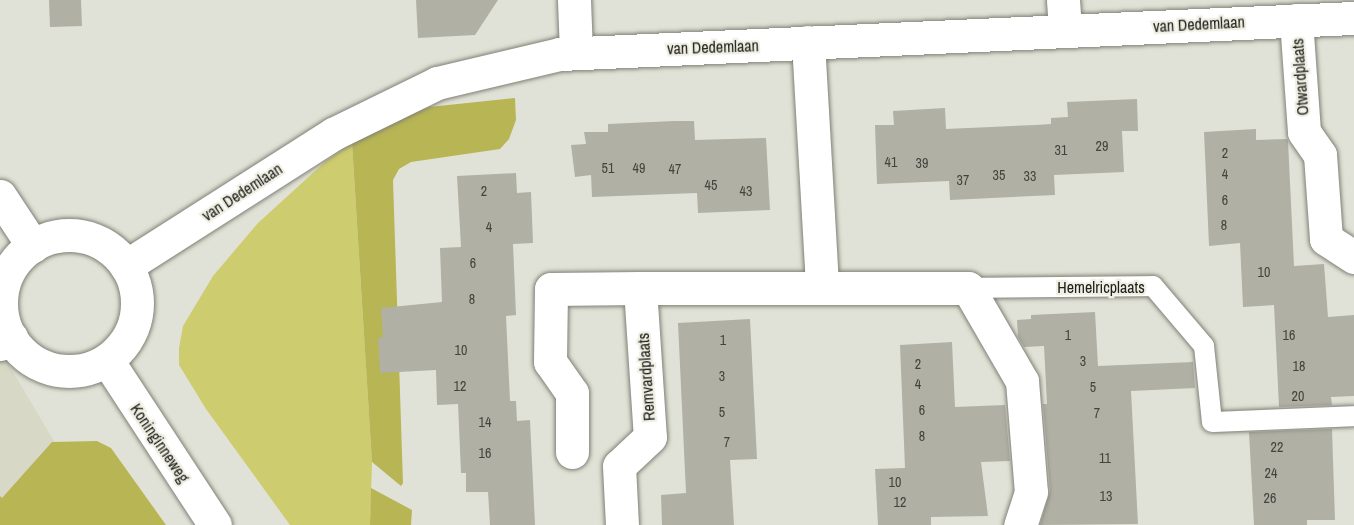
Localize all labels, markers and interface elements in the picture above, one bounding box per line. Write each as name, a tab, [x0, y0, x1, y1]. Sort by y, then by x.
street label: van Dedemlaan	[1153, 12, 1245, 36]
street label: van Dedemlaan	[667, 36, 759, 58]
street label: Otwardplaats	[1288, 38, 1312, 116]
house number: 29	[1096, 138, 1108, 154]
house number: 31	[1055, 142, 1067, 158]
house number: 2	[1222, 145, 1228, 161]
house number: 41	[885, 154, 897, 170]
house number: 39	[916, 155, 928, 171]
street label: van Dedemlaan	[198, 159, 286, 225]
house number: 51	[602, 160, 614, 176]
house number: 49	[633, 160, 645, 176]
house number: 47	[669, 161, 681, 177]
house number: 4	[1222, 166, 1228, 182]
house number: 35	[993, 167, 1005, 183]
house number: 33	[1024, 168, 1036, 184]
house number: 37	[957, 172, 969, 188]
house number: 45	[705, 177, 717, 193]
house number: 2	[481, 183, 487, 199]
house number: 43	[740, 183, 752, 199]
house number: 6	[1222, 192, 1228, 208]
house number: 8	[1221, 217, 1227, 233]
house number: 4	[486, 219, 492, 235]
house number: 6	[470, 255, 476, 271]
house number: 10	[1258, 264, 1270, 280]
street label: Hemelricplaats	[1057, 277, 1145, 297]
house number: 8	[469, 291, 475, 307]
house number: 1	[1065, 327, 1071, 343]
house number: 16	[1283, 327, 1295, 343]
street label: Remvardplaats	[633, 332, 659, 422]
house number: 1	[720, 332, 726, 348]
house number: 10	[455, 342, 467, 358]
house number: 3	[1080, 353, 1086, 369]
house number: 2	[915, 356, 921, 372]
house number: 18	[1293, 358, 1305, 374]
house number: 3	[719, 368, 725, 384]
house number: 4	[915, 376, 921, 392]
house number: 12	[454, 378, 466, 394]
house number: 5	[1090, 379, 1096, 395]
house number: 20	[1292, 388, 1304, 404]
street label: Koninginneweg	[127, 400, 193, 486]
house number: 6	[919, 402, 925, 418]
house number: 5	[719, 404, 725, 420]
house number: 7	[1094, 405, 1100, 421]
house number: 14	[479, 414, 491, 430]
house number: 8	[919, 428, 925, 444]
house number: 7	[724, 434, 730, 450]
house number: 22	[1271, 439, 1283, 455]
house number: 16	[479, 445, 491, 461]
house number: 11	[1099, 450, 1111, 466]
house number: 24	[1265, 465, 1277, 481]
house number: 10	[889, 474, 901, 490]
house number: 13	[1100, 488, 1112, 504]
house number: 26	[1264, 490, 1276, 506]
house number: 12	[894, 494, 906, 510]

